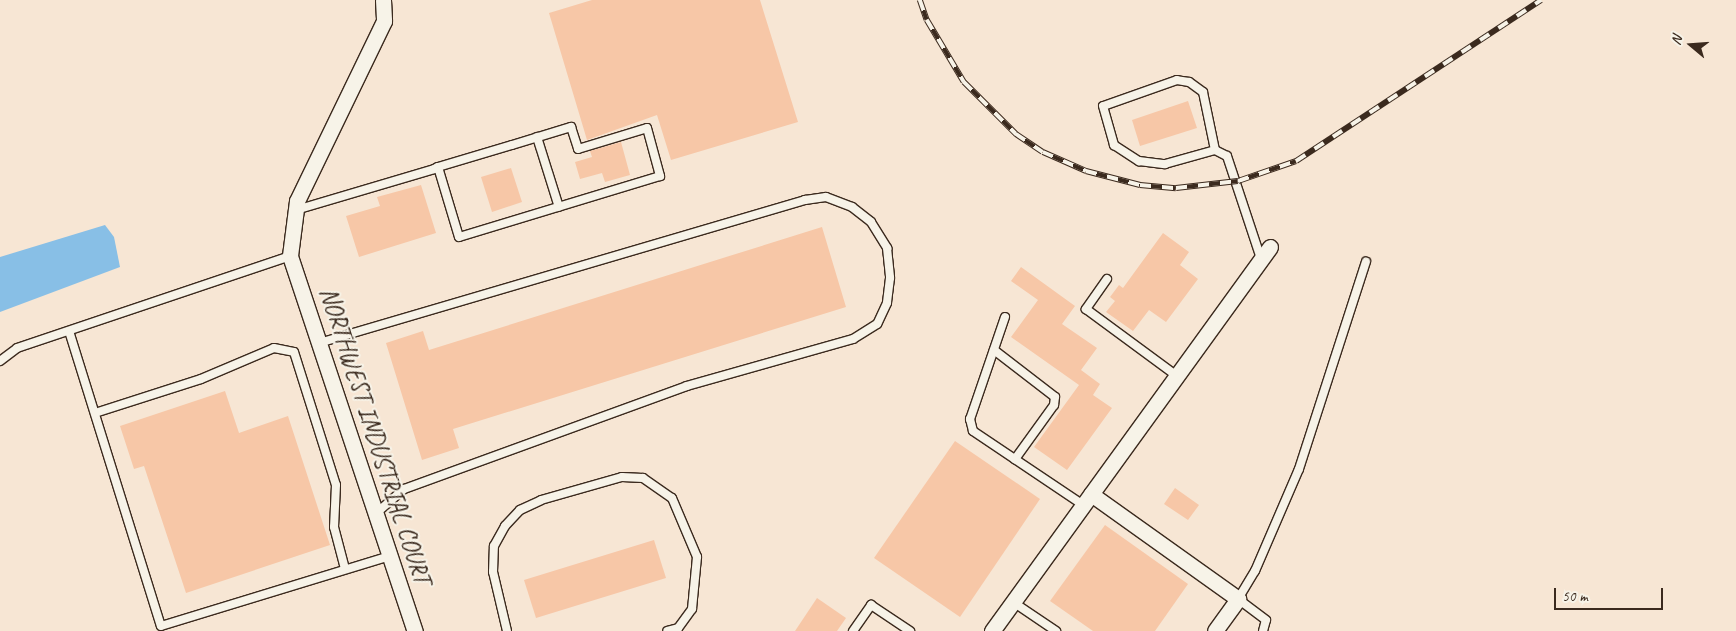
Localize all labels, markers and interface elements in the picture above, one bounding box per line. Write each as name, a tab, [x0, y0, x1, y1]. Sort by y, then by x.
north arrow	[1666, 20, 1716, 70]
text: N	[1667, 33, 1686, 47]
street label: NORTHWEST INDUSTRIAL COURT	[313, 283, 437, 589]
scale bar	[1556, 578, 1665, 610]
text: 50 m	[1562, 587, 1588, 606]

